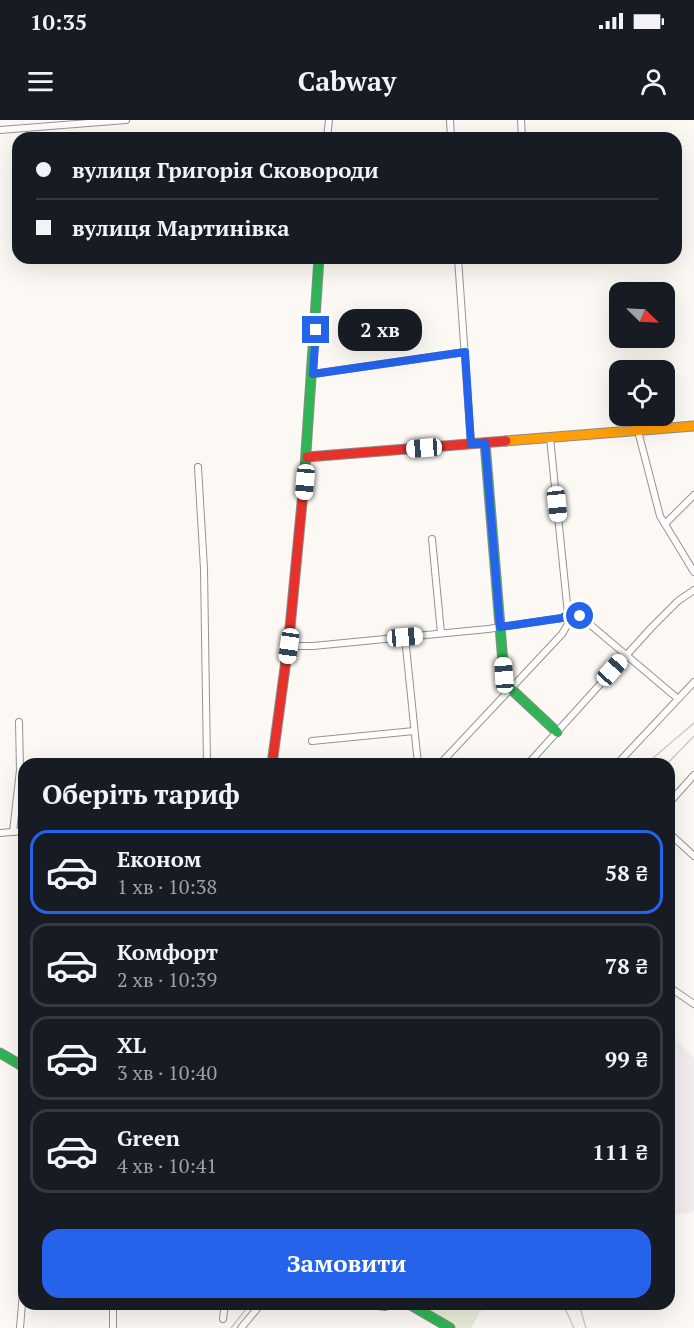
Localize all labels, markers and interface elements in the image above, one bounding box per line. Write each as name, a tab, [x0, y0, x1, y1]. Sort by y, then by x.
text: 10:35	[30, 7, 87, 36]
text: Cabway	[298, 63, 396, 99]
icon: menu	[24, 65, 57, 98]
icon: person	[637, 65, 670, 98]
text: вулиця Григорія Сковороди	[72, 155, 379, 184]
text: вулиця Мартинівка	[72, 213, 289, 242]
north arrow	[609, 282, 675, 348]
map controls	[609, 282, 675, 426]
callout: 2 хв	[337, 309, 421, 351]
route end	[302, 316, 329, 343]
text: 2 хв	[360, 316, 400, 343]
button: locate	[609, 360, 675, 426]
car	[405, 438, 443, 458]
car	[294, 463, 316, 501]
car	[546, 485, 568, 523]
route start	[566, 602, 593, 629]
car	[386, 626, 424, 648]
car	[278, 627, 300, 665]
car	[593, 651, 631, 689]
car	[494, 656, 514, 694]
text: Оберіть тариф	[42, 776, 240, 812]
text: Економ	[117, 844, 201, 873]
icon: car	[45, 845, 99, 899]
text: 58 ₴	[605, 858, 648, 887]
text: 1 хв · 10:38	[117, 873, 217, 900]
text: Комфорт	[117, 937, 218, 966]
icon: car	[45, 938, 99, 992]
text: 78 ₴	[605, 951, 648, 980]
text: 2 хв · 10:39	[117, 966, 217, 993]
text: XL	[117, 1030, 146, 1059]
icon: car	[45, 1031, 99, 1085]
text: 99 ₴	[605, 1044, 648, 1073]
text: 3 хв · 10:40	[117, 1059, 217, 1086]
text: Green	[117, 1123, 180, 1152]
icon: car	[45, 1124, 99, 1178]
text: 111 ₴	[592, 1137, 648, 1166]
text: 4 хв · 10:41	[117, 1152, 217, 1179]
button: Замовити	[42, 1229, 651, 1298]

